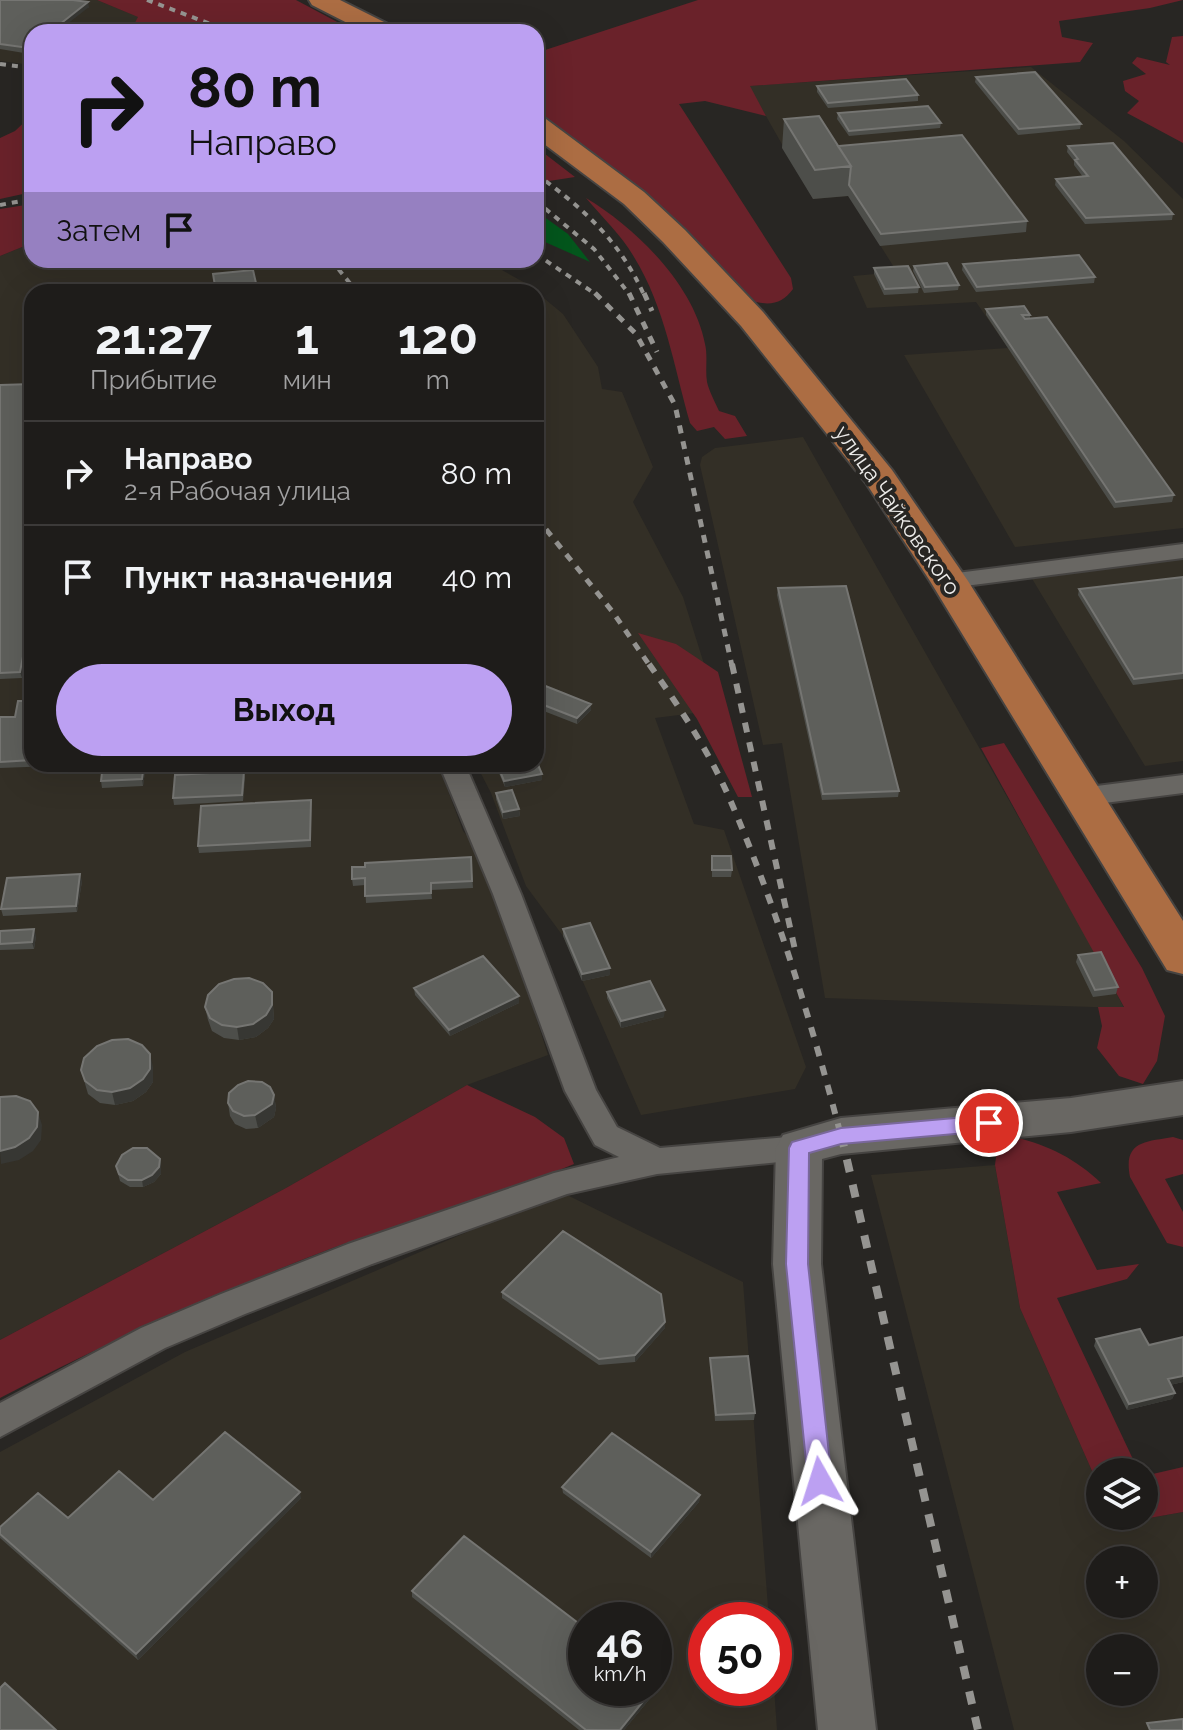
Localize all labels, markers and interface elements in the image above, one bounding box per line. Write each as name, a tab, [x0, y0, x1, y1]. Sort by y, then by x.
text: 80 m	[188, 54, 322, 120]
icon: right	[56, 56, 160, 160]
text: Направо	[188, 121, 337, 163]
icon: arrive	[157, 208, 201, 252]
text: Затем	[56, 213, 141, 248]
text: 21:27	[95, 309, 212, 365]
text: 1	[295, 309, 319, 365]
text: 120	[398, 309, 478, 365]
text: Прибытие	[90, 365, 217, 395]
text: мин	[283, 365, 332, 395]
text: m	[426, 365, 450, 395]
street label: улица Чайковского	[830, 420, 966, 600]
text: Направо	[124, 441, 253, 476]
icon: right	[56, 451, 100, 495]
text: 80 m	[441, 456, 512, 491]
text: 2-я Рабочая улица	[124, 476, 351, 506]
icon: arrive	[56, 555, 100, 599]
text: Пункт назначения	[124, 560, 393, 595]
text: 40 m	[442, 560, 512, 595]
button: Выход	[56, 664, 512, 756]
pin	[955, 1089, 1023, 1157]
icon: arrive	[967, 1101, 1011, 1145]
position arrow	[778, 1439, 862, 1523]
map controls	[1086, 1458, 1158, 1706]
button: layers	[1086, 1458, 1158, 1530]
button: +	[1086, 1546, 1158, 1618]
speed limit sign: 50	[688, 1602, 792, 1706]
text: 46	[596, 1620, 644, 1667]
button: −	[1086, 1634, 1158, 1706]
text: km/h	[594, 1662, 646, 1686]

